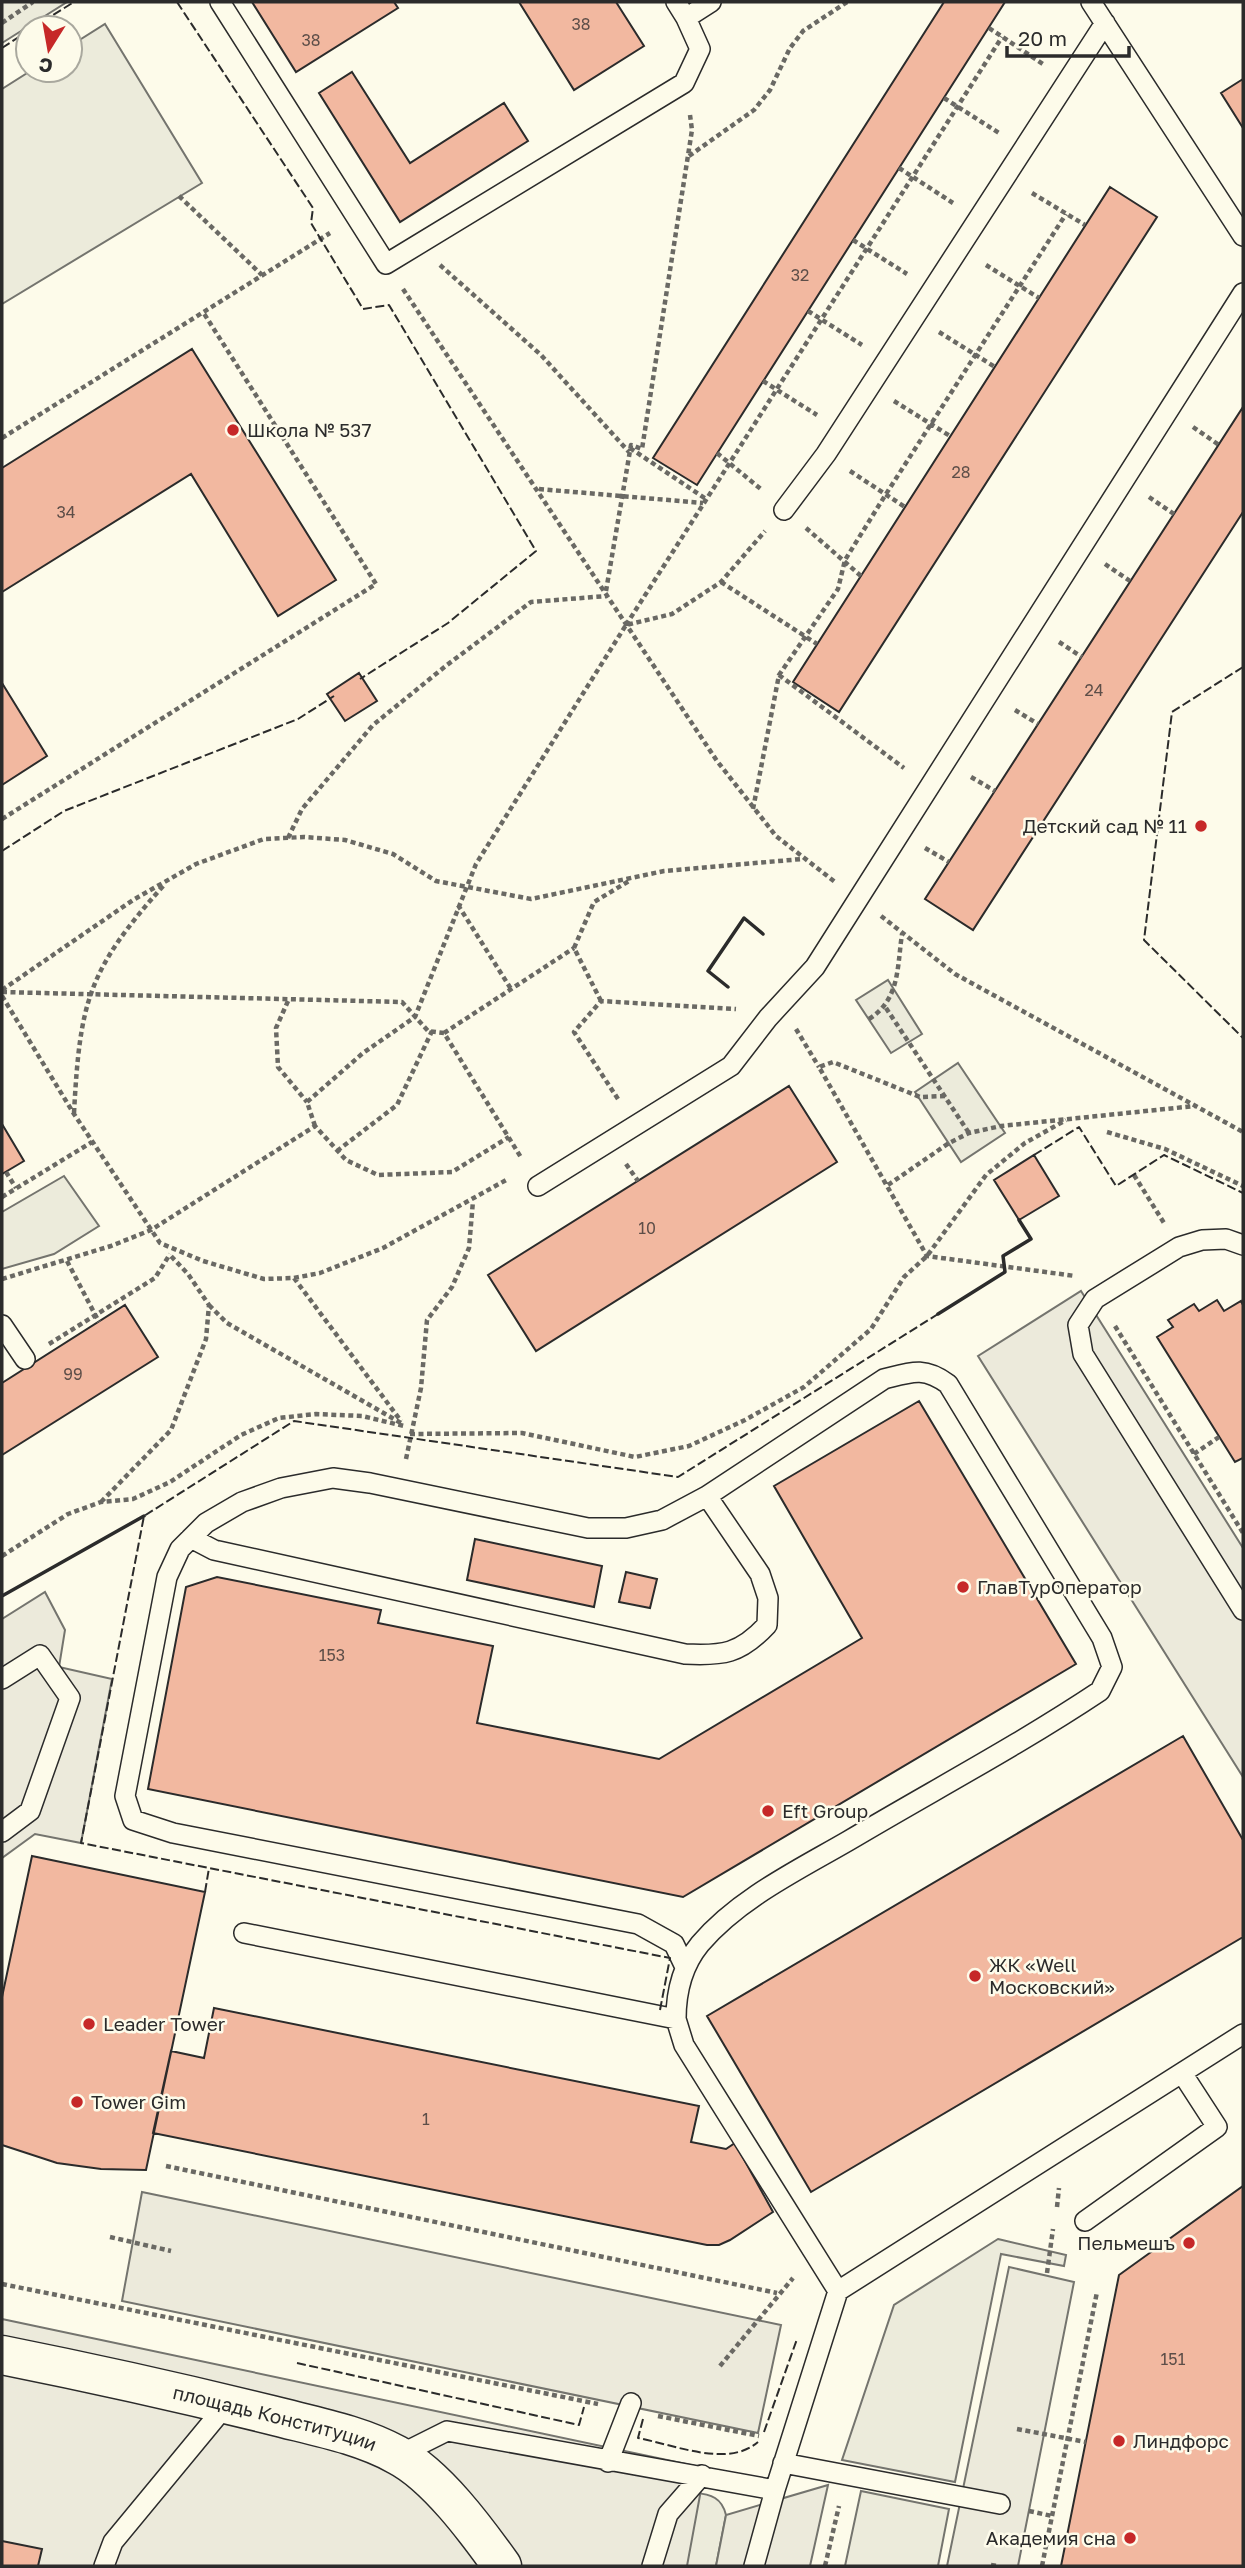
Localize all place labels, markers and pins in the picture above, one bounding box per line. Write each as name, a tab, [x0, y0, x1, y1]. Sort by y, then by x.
place label: Школа № 537	[247, 418, 372, 441]
marker: Школа № 537	[225, 422, 241, 438]
place label: Детский сад № 11	[1023, 814, 1187, 837]
marker: Детский сад № 11	[1193, 818, 1209, 834]
place label: ГлавТурОператор	[977, 1575, 1142, 1598]
marker: ГлавТурОператор	[955, 1579, 971, 1595]
place label: Eft Group	[782, 1799, 868, 1822]
marker: Eft Group	[760, 1803, 776, 1819]
place label: ЖК «Well Московский»	[989, 1953, 1115, 1998]
marker: ЖК «Well Московский»	[967, 1968, 983, 1984]
place label: Leader Tower	[103, 2012, 226, 2035]
marker: Leader Tower	[81, 2016, 97, 2032]
place label: Tower Gim	[91, 2090, 186, 2113]
marker: Tower Gim	[69, 2094, 85, 2110]
place label: Пельмешъ	[1077, 2231, 1175, 2254]
marker: Пельмешъ	[1181, 2235, 1197, 2251]
place label: Линдфорс	[1133, 2429, 1229, 2452]
marker: Линдфорс	[1111, 2433, 1127, 2449]
place label: Академия сна	[986, 2526, 1116, 2549]
marker: Академия сна	[1122, 2530, 1138, 2546]

